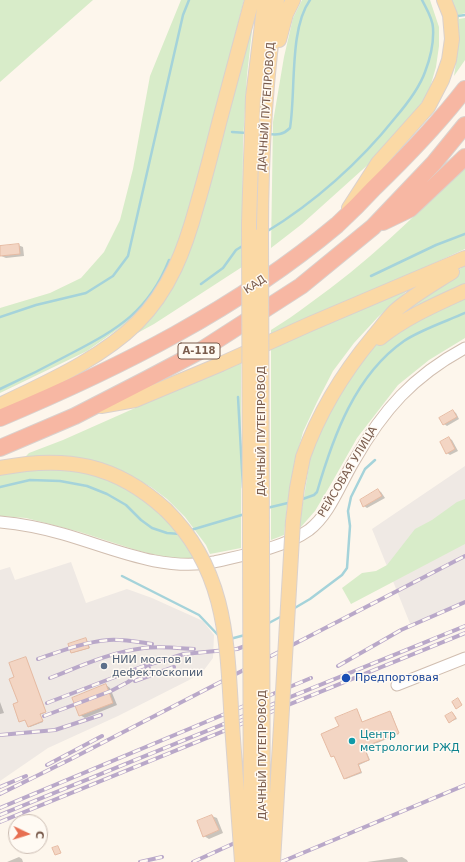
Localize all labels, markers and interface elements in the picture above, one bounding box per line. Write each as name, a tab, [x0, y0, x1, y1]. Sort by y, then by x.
street label: ДАЧНЫЙ ПУТЕПРОВОД	[256, 42, 278, 172]
street label: КАД	[241, 273, 269, 297]
road number: А-118	[178, 343, 220, 359]
street label: ДАЧНЫЙ ПУТЕПРОВОД	[255, 366, 269, 496]
street label: РЕЙСОВАЯ УЛИЦА	[316, 424, 380, 520]
place label: НИИ мостов и дефектоскопии	[112, 653, 203, 679]
marker: НИИ мостов и дефектоскопии	[99, 661, 109, 671]
place label: Предпортовая	[355, 671, 439, 685]
marker: Предпортовая	[340, 672, 352, 684]
street label: ДАЧНЫЙ ПУТЕПРОВОД	[256, 690, 270, 820]
place label: Центр метрологии РЖД	[360, 728, 460, 754]
marker: Центр метрологии РЖД	[347, 736, 357, 746]
north arrow	[8, 814, 48, 854]
text: С	[33, 830, 46, 839]

